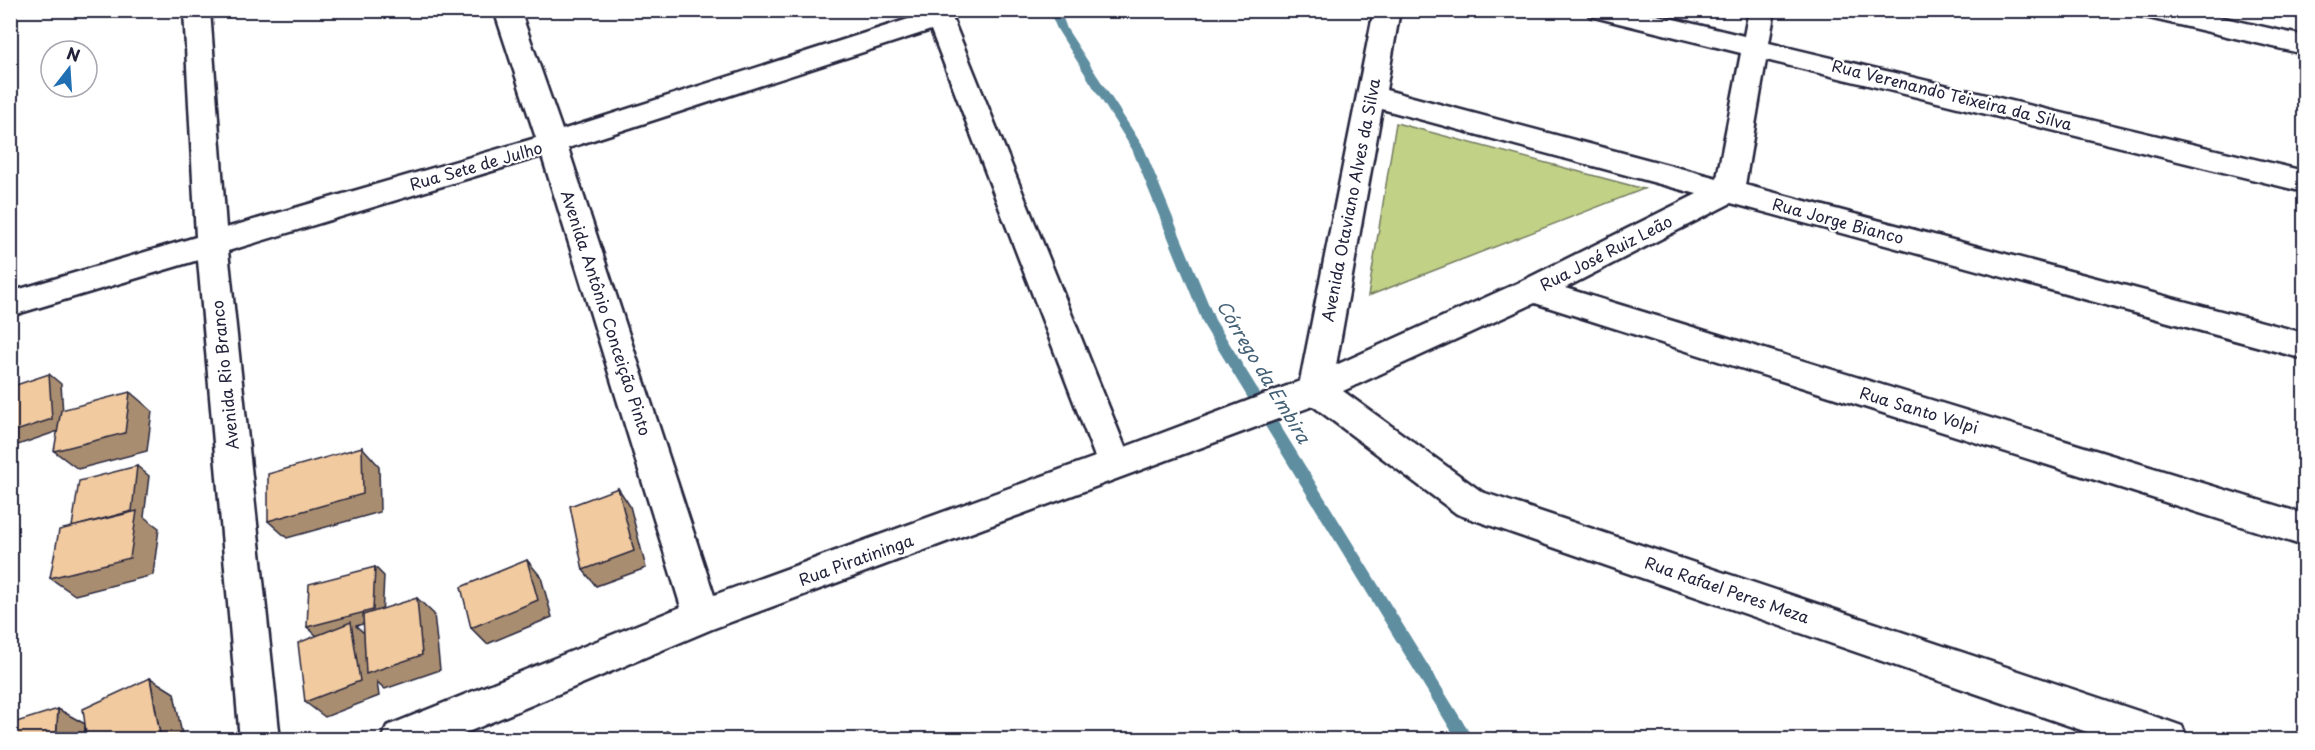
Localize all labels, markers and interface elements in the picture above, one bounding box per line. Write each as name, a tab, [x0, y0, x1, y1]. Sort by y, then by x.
north arrow	[39, 39, 99, 99]
text: N	[64, 40, 83, 67]
street label: Rua Verenando Teixeira da Silva	[1830, 53, 2075, 136]
street label: Avenida Otaviano Alves da Silva	[1315, 76, 1385, 324]
street label: Rua Sete de Julho	[407, 135, 545, 195]
street label: Avenida Antônio Conceição Pinto	[556, 187, 658, 439]
street label: Rua Jorge Bianco	[1770, 191, 1907, 249]
street label: Rua José Ruiz Leão	[1535, 208, 1676, 296]
water label: Córrego da Embira	[1211, 294, 1318, 449]
street label: Avenida Rio Branco	[204, 299, 244, 451]
street label: Rua Santo Volpi	[1857, 380, 1982, 439]
street label: Rua Piratininga	[795, 527, 916, 591]
street label: Rua Rafael Peres Meza	[1642, 550, 1813, 628]

